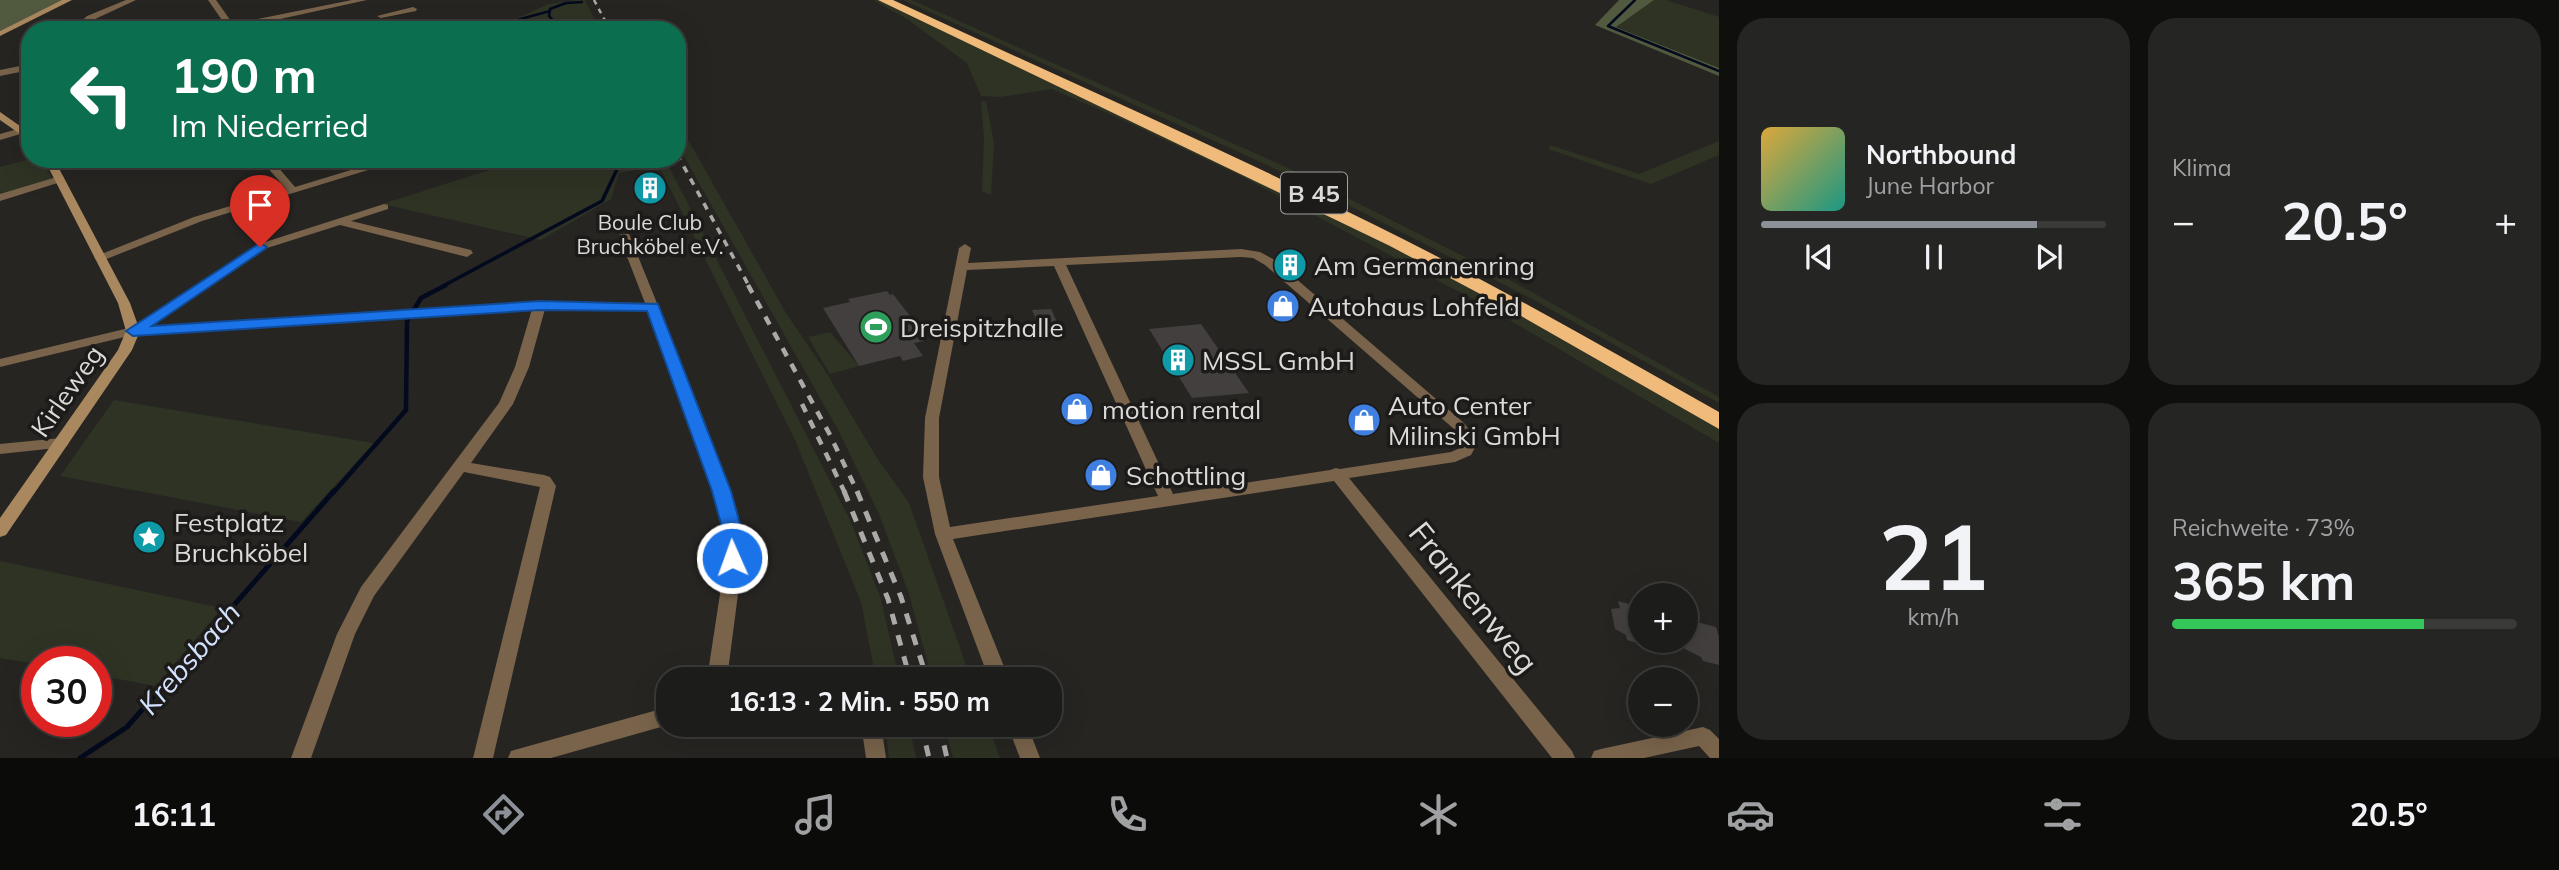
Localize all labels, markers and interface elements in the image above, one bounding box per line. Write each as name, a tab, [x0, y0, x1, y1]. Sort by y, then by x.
text: 190 m	[171, 44, 317, 105]
icon: left	[56, 49, 147, 140]
text: Im Niederried	[171, 105, 369, 145]
text: Northbound	[1866, 138, 2016, 171]
text: Klima	[2172, 153, 2232, 182]
building icon: Boule Club Bruchköbel e.V.	[631, 169, 669, 207]
text: June Harbor	[1866, 171, 1994, 200]
road number: B 45	[1281, 173, 1347, 214]
pin	[230, 175, 290, 247]
icon: arrive	[241, 186, 279, 224]
text: 20.5°	[2281, 188, 2408, 253]
text: −	[2172, 197, 2195, 245]
text: +	[2494, 197, 2517, 245]
place label: Boule Club Bruchköbel e.V.	[576, 209, 724, 259]
icon: previous	[1800, 238, 1838, 276]
icon: pause	[1915, 238, 1953, 276]
icon: next	[2030, 238, 2068, 276]
building icon: Am Germanenring	[1271, 246, 1309, 284]
place label: Am Germanenring	[1314, 249, 1535, 282]
shop icon: Autohaus Lohfeld	[1264, 287, 1302, 325]
place label: Autohaus Lohfeld	[1308, 290, 1520, 323]
sports icon: Dreispitzhalle	[857, 308, 895, 346]
place label: Dreispitzhalle	[900, 311, 1064, 344]
street label: Kirleweg	[24, 339, 110, 443]
building icon: MSSL GmbH	[1159, 341, 1197, 379]
place label: MSSL GmbH	[1202, 344, 1355, 377]
place label: Auto Center Milinski GmbH	[1388, 389, 1561, 452]
shop icon: motion rental	[1058, 390, 1096, 428]
place label: motion rental	[1102, 393, 1261, 426]
shop icon: Auto Center Milinski GmbH	[1345, 401, 1383, 439]
shop icon: Schottling	[1082, 456, 1120, 494]
place label: Schottling	[1126, 459, 1246, 492]
text: 21	[1879, 499, 1988, 613]
place label: Festplatz Bruchköbel	[174, 506, 308, 569]
street label: Frankenweg	[1401, 513, 1547, 681]
text: Reichweite · 73%	[2172, 513, 2355, 542]
place icon: Festplatz Bruchköbel	[130, 518, 168, 556]
position arrow	[695, 521, 769, 595]
text: 365 km	[2172, 548, 2355, 613]
map controls	[1628, 583, 1698, 737]
button: +	[1628, 583, 1698, 653]
water label: Krebsbach	[131, 595, 247, 721]
text: km/h	[1907, 602, 1960, 631]
speed limit sign: 30	[21, 646, 112, 737]
button: −	[1628, 667, 1698, 737]
text: 16:13 · 2 Min. · 550 m	[728, 685, 990, 718]
icon: directions	[479, 790, 528, 839]
icon: music	[791, 790, 840, 839]
icon: phone	[1103, 790, 1152, 839]
icon: climate	[1414, 790, 1463, 839]
icon: car	[1726, 790, 1775, 839]
icon: filters	[2038, 790, 2087, 839]
text: 16:11	[131, 794, 216, 834]
text: 20.5°	[2350, 794, 2428, 834]

